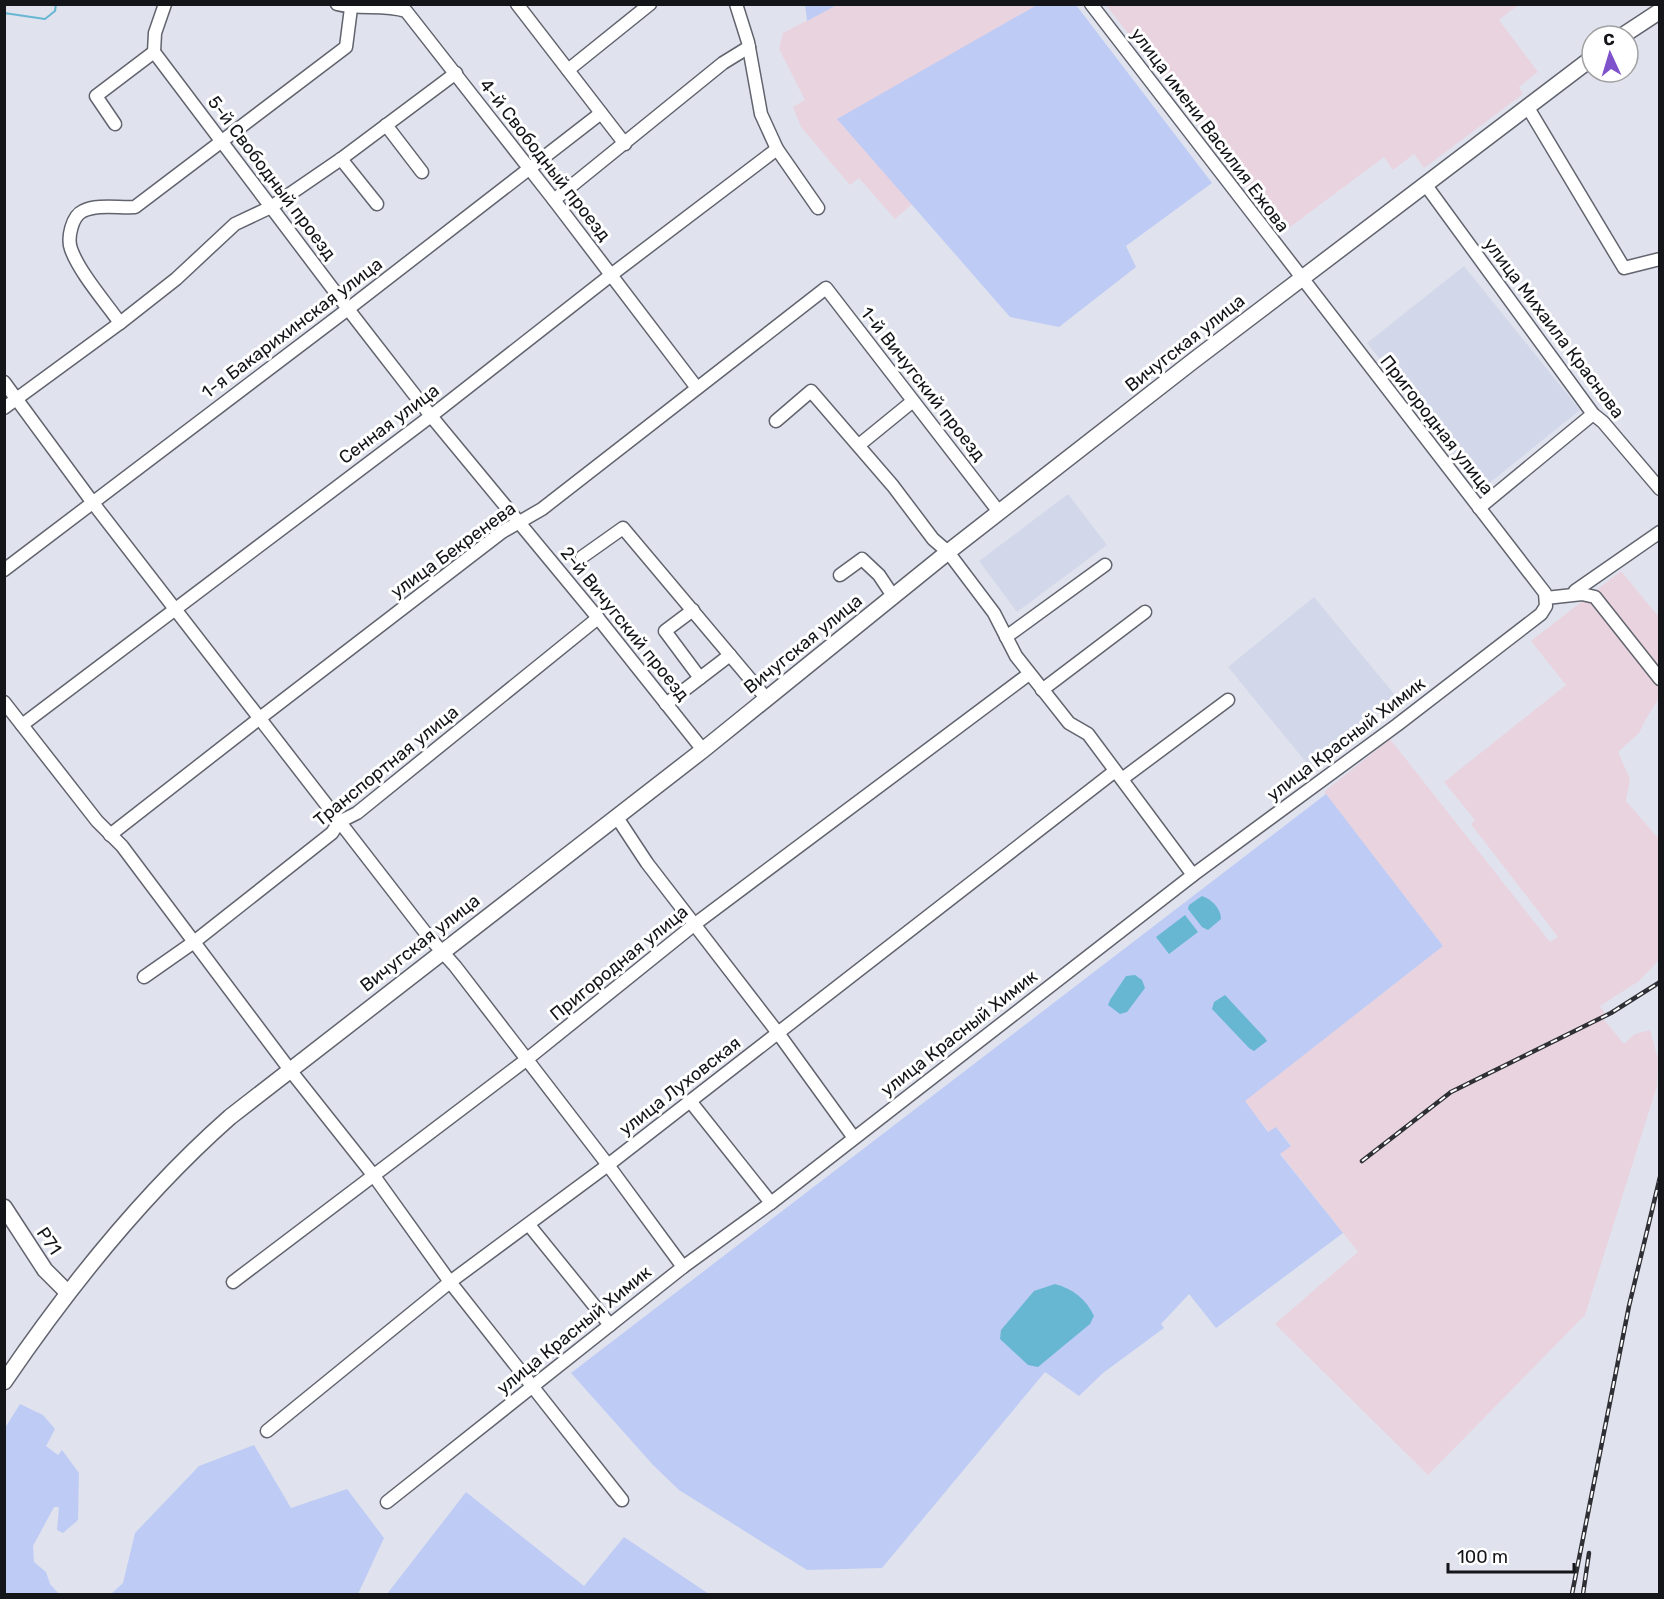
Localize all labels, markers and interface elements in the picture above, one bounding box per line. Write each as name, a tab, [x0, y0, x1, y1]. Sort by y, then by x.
street label: улица имени Василия Ежова	[1126, 24, 1294, 236]
north arrow	[1580, 24, 1640, 84]
text: С	[1603, 30, 1615, 49]
street label: 4-й Свободный проезд	[475, 74, 615, 246]
street label: 5-й Свободный проезд	[203, 92, 341, 265]
street label: улица Михаила Краснова	[1479, 233, 1629, 423]
street label: 1-я Бакарихинская улица	[197, 253, 387, 403]
street label: Вичугская улица	[1121, 289, 1249, 397]
street label: 1-й Вичугский проезд	[856, 302, 990, 466]
street label: Пригородная улица	[1376, 351, 1498, 499]
street label: Сенная улица	[334, 379, 444, 469]
street label: улица Бекренева	[386, 497, 520, 603]
street label: 2-й Вичугский проезд	[556, 542, 694, 706]
street label: Вичугская улица	[739, 590, 867, 698]
street label: улица Красный Химик	[1262, 672, 1430, 806]
street label: Транспортная улица	[309, 701, 463, 831]
street label: Вичугская улица	[356, 889, 484, 997]
street label: Пригородная улица	[546, 901, 692, 1025]
street label: улица Красный Химик	[876, 965, 1042, 1101]
street label: улица Луховская	[615, 1032, 745, 1140]
street label: Р71	[32, 1223, 66, 1259]
street label: улица Красный Химик	[492, 1261, 656, 1399]
scale bar	[1448, 1536, 1574, 1574]
text: 100 m	[1457, 1546, 1508, 1568]

